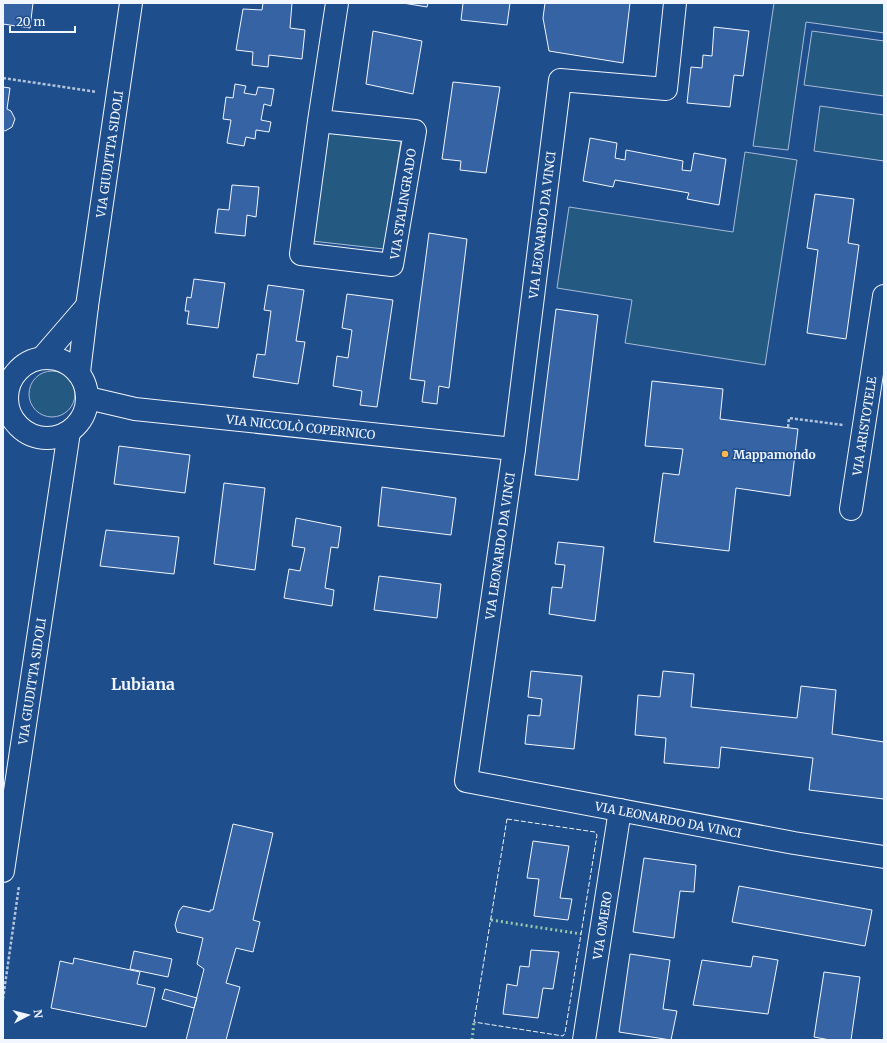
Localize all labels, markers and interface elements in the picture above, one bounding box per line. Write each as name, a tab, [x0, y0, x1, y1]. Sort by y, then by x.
scale bar	[10, 8, 75, 34]
text: 20 m	[16, 14, 45, 29]
street label: VIA GIUDITTA SIDOLI	[92, 90, 126, 220]
street label: VIA STALINGRADO	[387, 147, 419, 262]
street label: VIA LEONARDO DA VINCI	[525, 150, 558, 301]
street label: VIA ARISTOTELE	[849, 375, 879, 478]
street label: VIA NICCOLÒ COPERNICO	[224, 411, 376, 442]
place label: Mappamondo	[733, 447, 816, 462]
marker: Mappamondo	[720, 449, 730, 459]
street label: VIA LEONARDO DA VINCI	[482, 471, 518, 622]
street label: VIA GIUDITTA SIDOLI	[14, 617, 48, 747]
district label: Lubiana	[111, 674, 175, 694]
street label: VIA LEONARDO DA VINCI	[593, 798, 743, 840]
street label: VIA OMERO	[589, 890, 615, 962]
north arrow	[8, 995, 48, 1035]
text: N	[30, 1009, 45, 1019]

